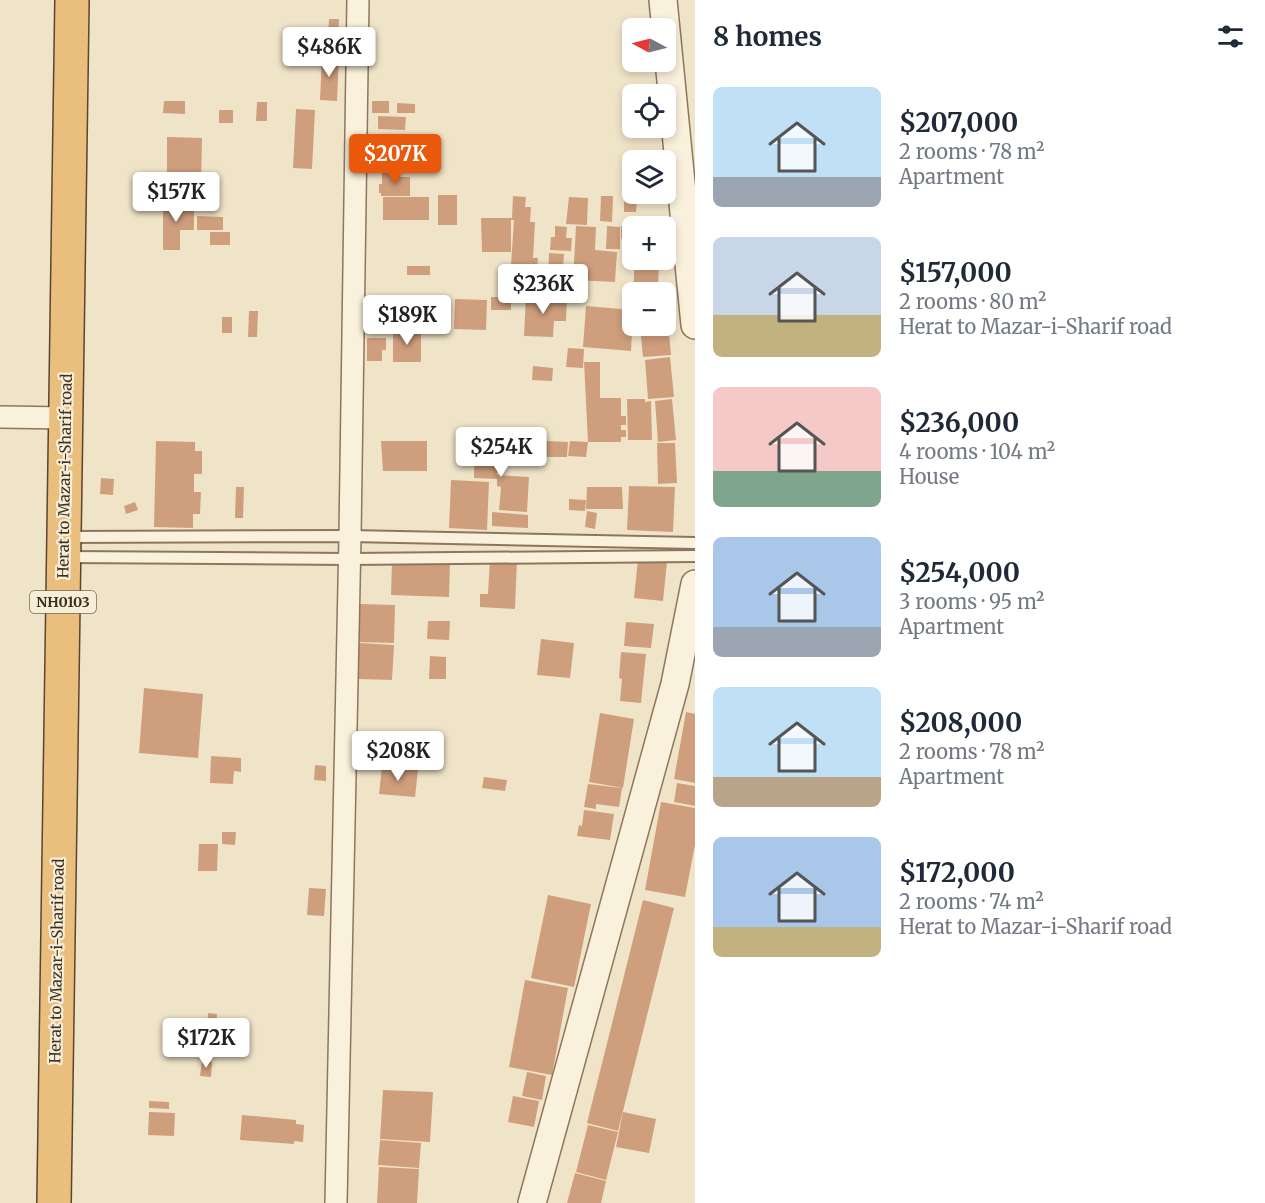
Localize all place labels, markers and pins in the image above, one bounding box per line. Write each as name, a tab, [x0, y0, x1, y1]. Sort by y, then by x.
pin: $486K	[287, 27, 371, 78]
pin: $207K	[353, 134, 437, 185]
pin: $157K	[134, 172, 218, 223]
pin: $236K	[501, 264, 585, 315]
pin: $189K	[365, 295, 449, 346]
pin: $254K	[459, 427, 543, 478]
pin: $208K	[356, 731, 440, 782]
pin: $172K	[164, 1018, 248, 1069]

